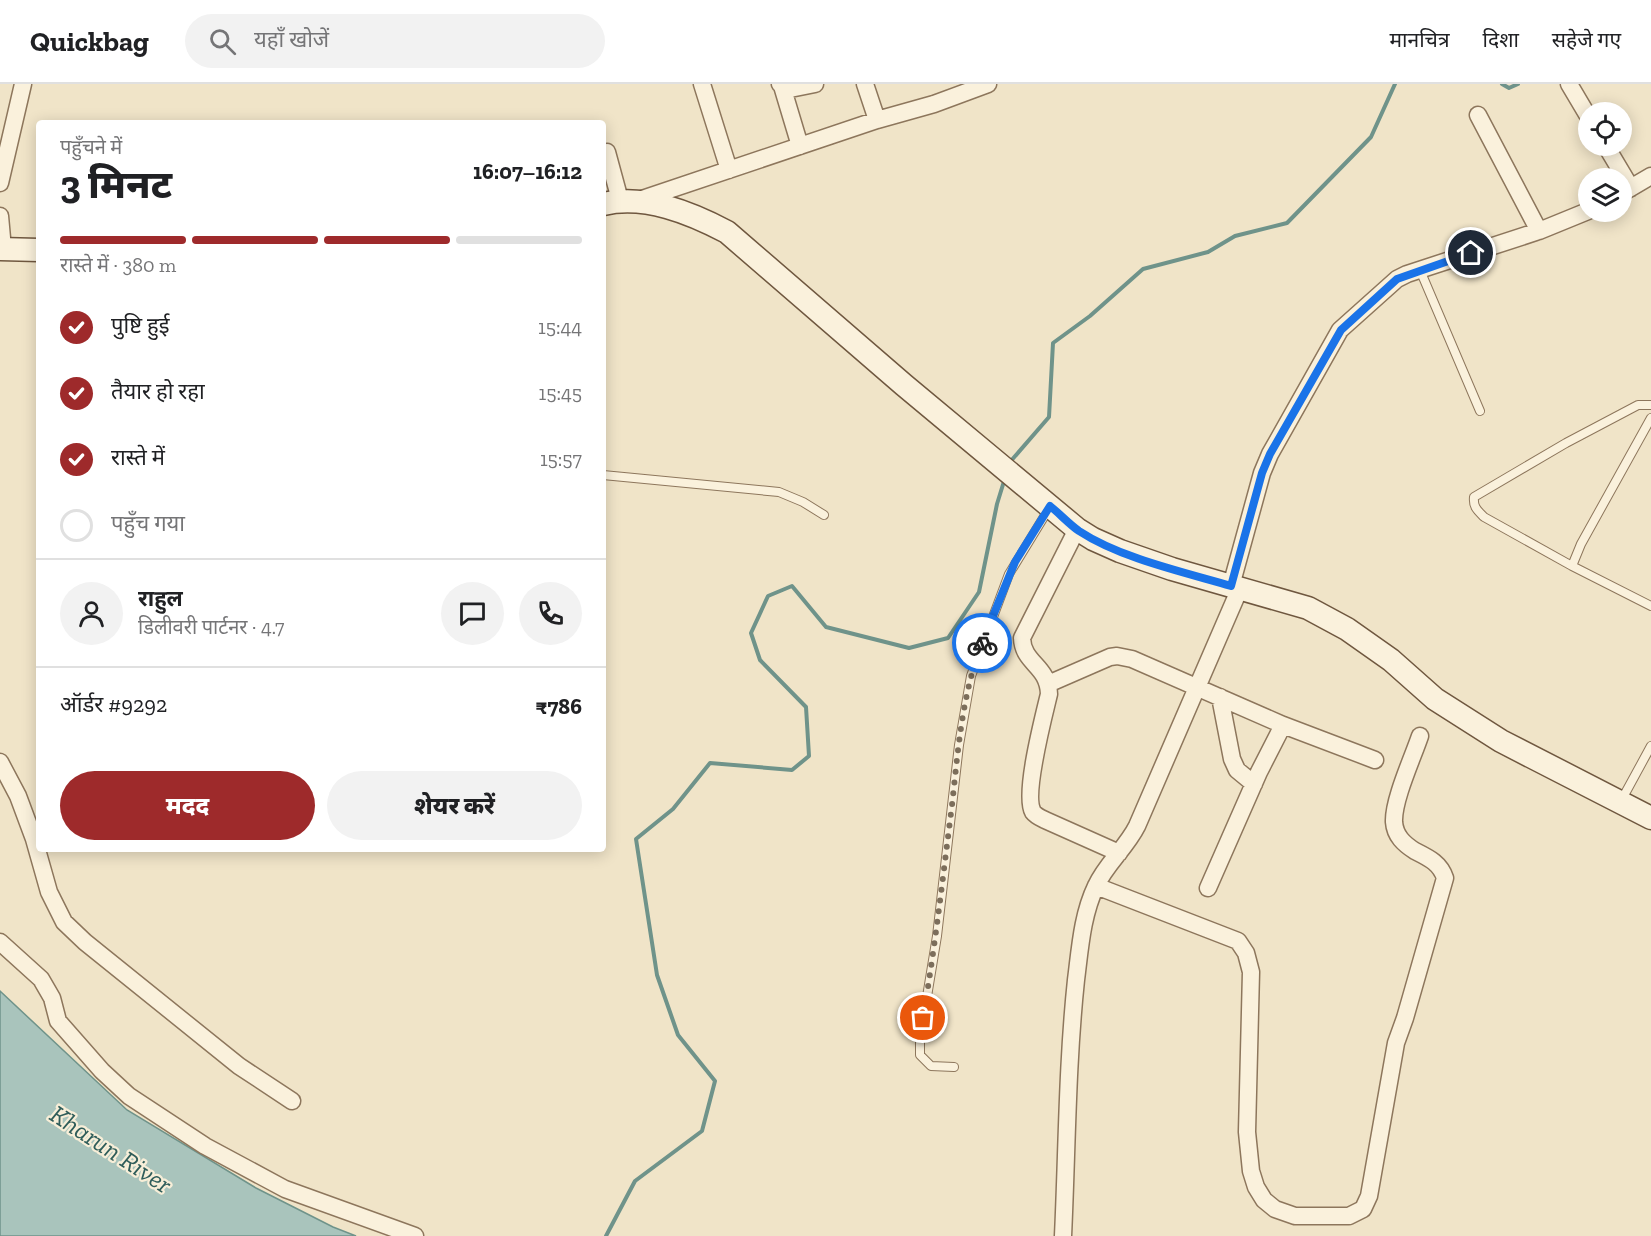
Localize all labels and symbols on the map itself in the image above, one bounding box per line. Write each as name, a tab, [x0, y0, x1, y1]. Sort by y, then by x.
pin	[1445, 227, 1496, 278]
courier	[952, 613, 1012, 673]
pin	[897, 992, 948, 1043]
water label: Kharun River	[44, 1098, 178, 1200]

